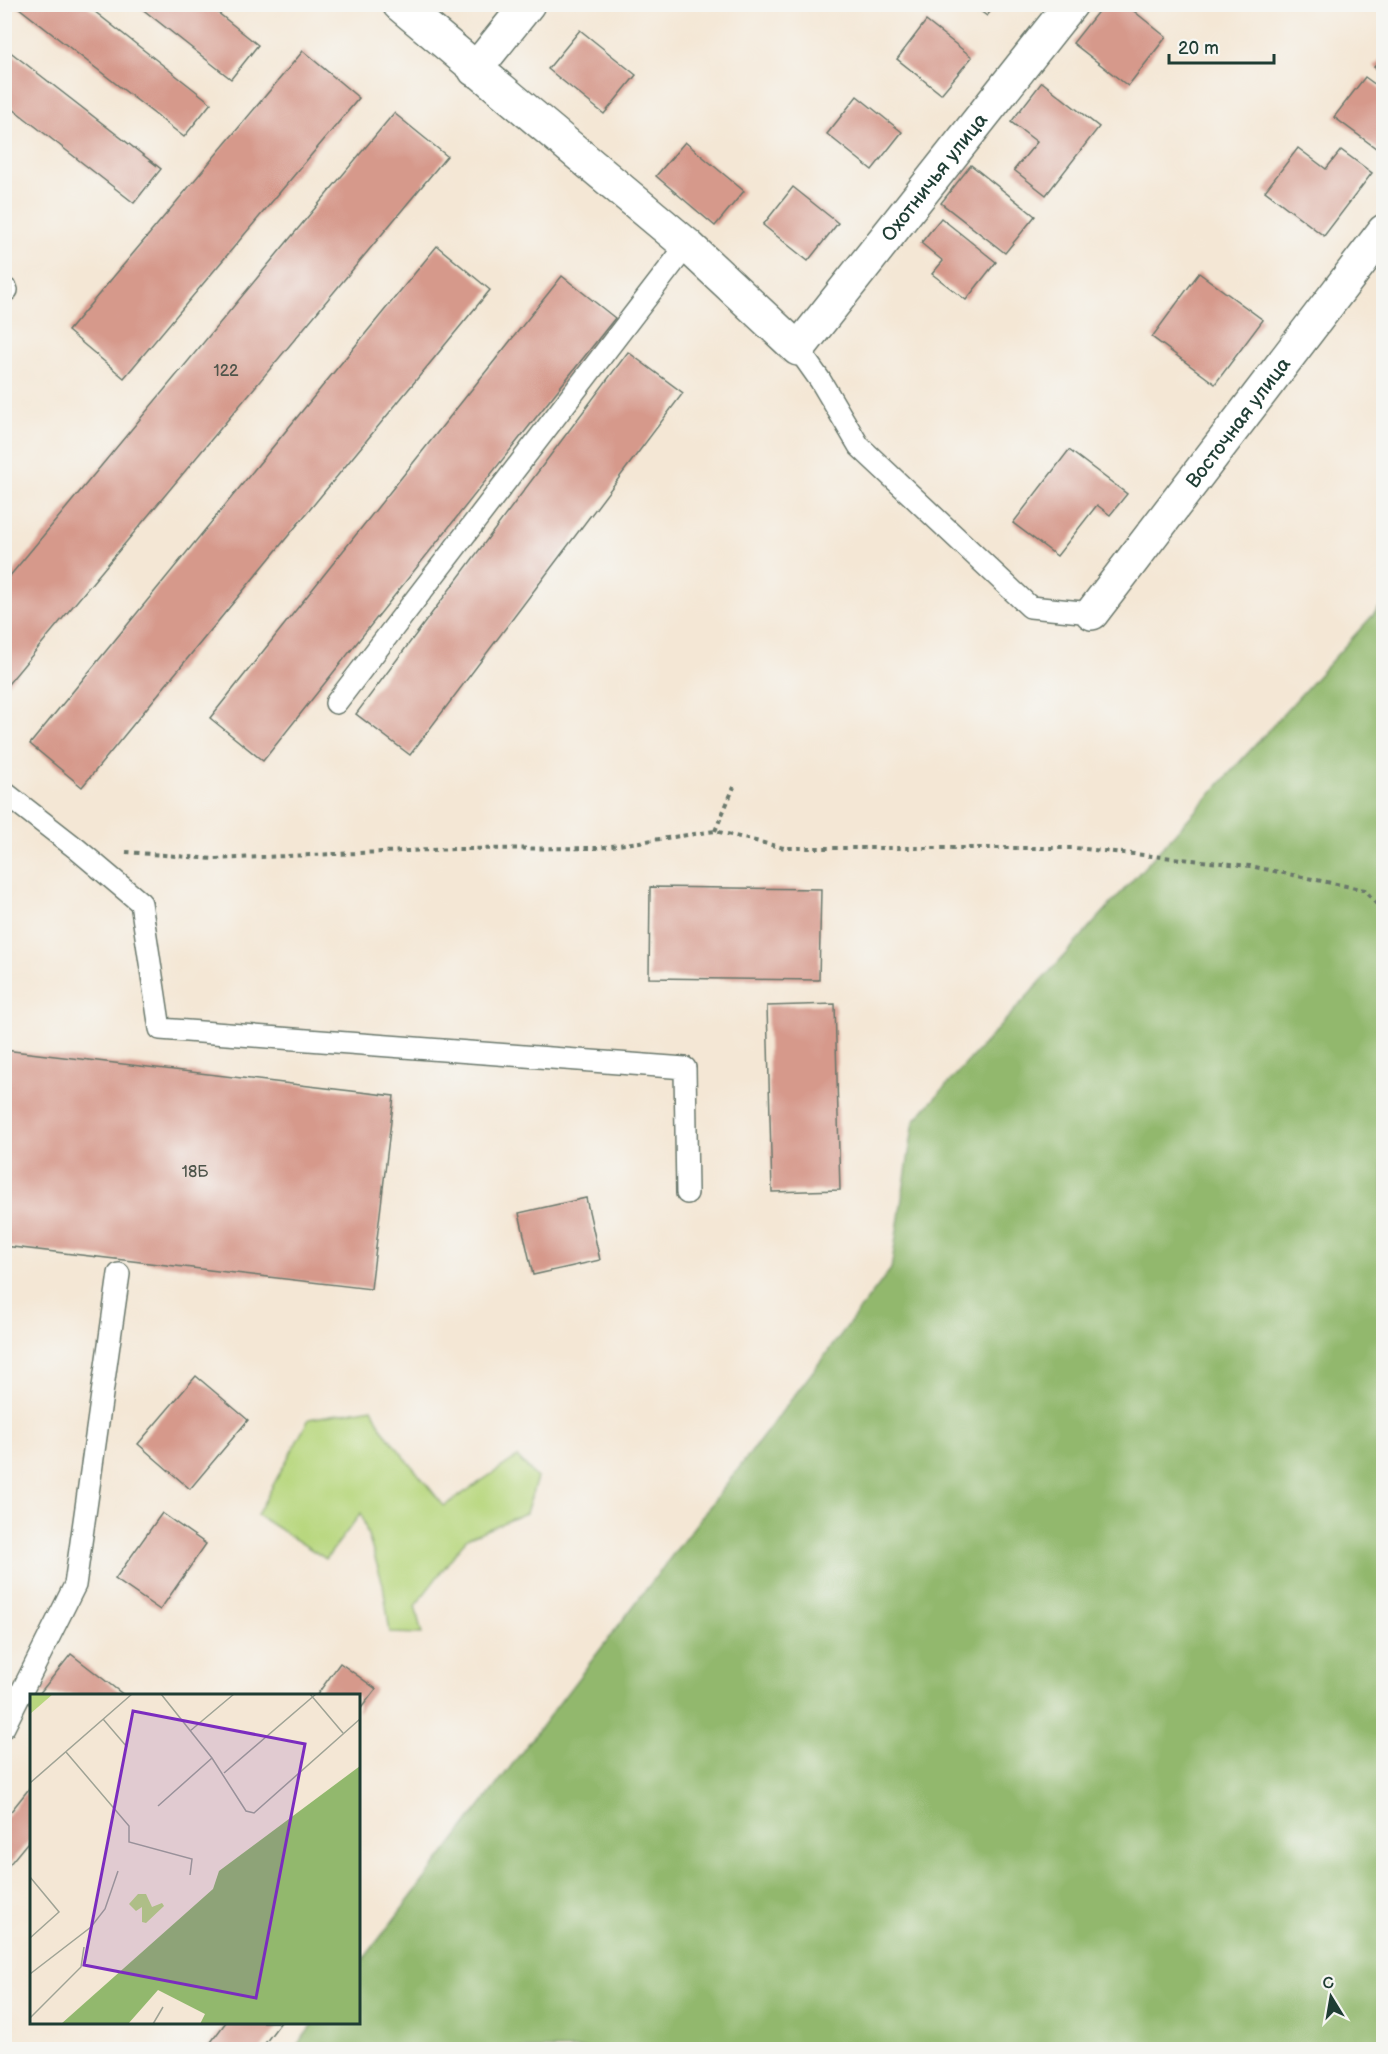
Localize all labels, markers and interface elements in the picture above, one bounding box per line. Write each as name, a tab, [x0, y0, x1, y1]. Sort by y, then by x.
scale bar	[1169, 27, 1274, 65]
text: 20 m	[1178, 38, 1219, 59]
street label: Охотничья улица	[877, 108, 993, 247]
street label: Восточная улица	[1181, 353, 1296, 493]
house number: 122	[213, 362, 239, 381]
house number: 18Б	[182, 1163, 209, 1182]
inset map	[30, 1694, 360, 2024]
north arrow	[1301, 1967, 1361, 2027]
text: С	[1321, 1973, 1336, 1994]

